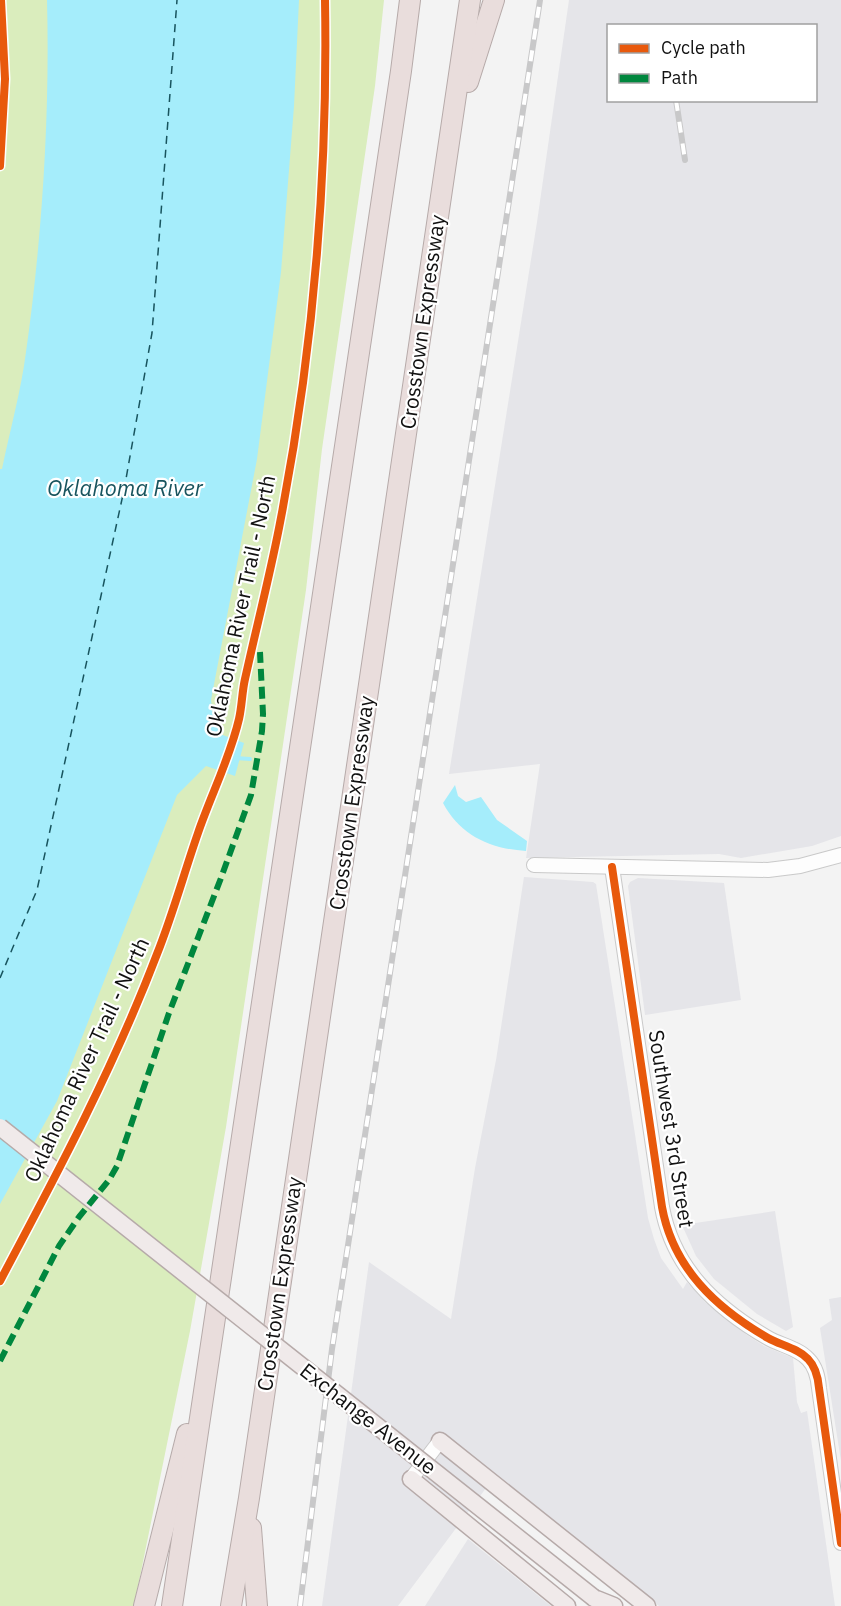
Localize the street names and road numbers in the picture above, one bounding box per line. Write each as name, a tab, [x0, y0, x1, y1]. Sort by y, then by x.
street label: Crosstown Expressway	[393, 212, 451, 431]
street label: Oklahoma River Trail - North	[199, 472, 281, 739]
street label: Crosstown Expressway	[322, 693, 380, 912]
street label: Oklahoma River Trail - North	[17, 933, 155, 1186]
street label: Southwest 3rd Street	[643, 1028, 701, 1230]
street label: Crosstown Expressway	[250, 1174, 308, 1393]
street label: Exchange Avenue	[295, 1356, 443, 1480]

